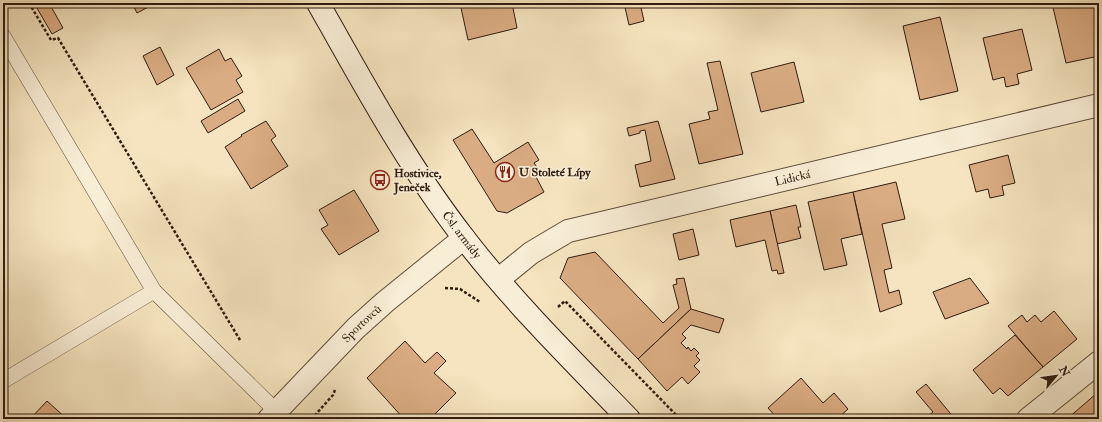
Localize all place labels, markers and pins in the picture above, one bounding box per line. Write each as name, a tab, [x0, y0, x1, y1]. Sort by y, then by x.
restaurant icon: U Stoleté Lípy	[494, 161, 516, 183]
place label: U Stoleté Lípy	[519, 165, 591, 180]
place label: Hostivice, Jeneček	[393, 166, 442, 195]
bus stop icon: Hostivice, Jeneček	[369, 169, 391, 191]

